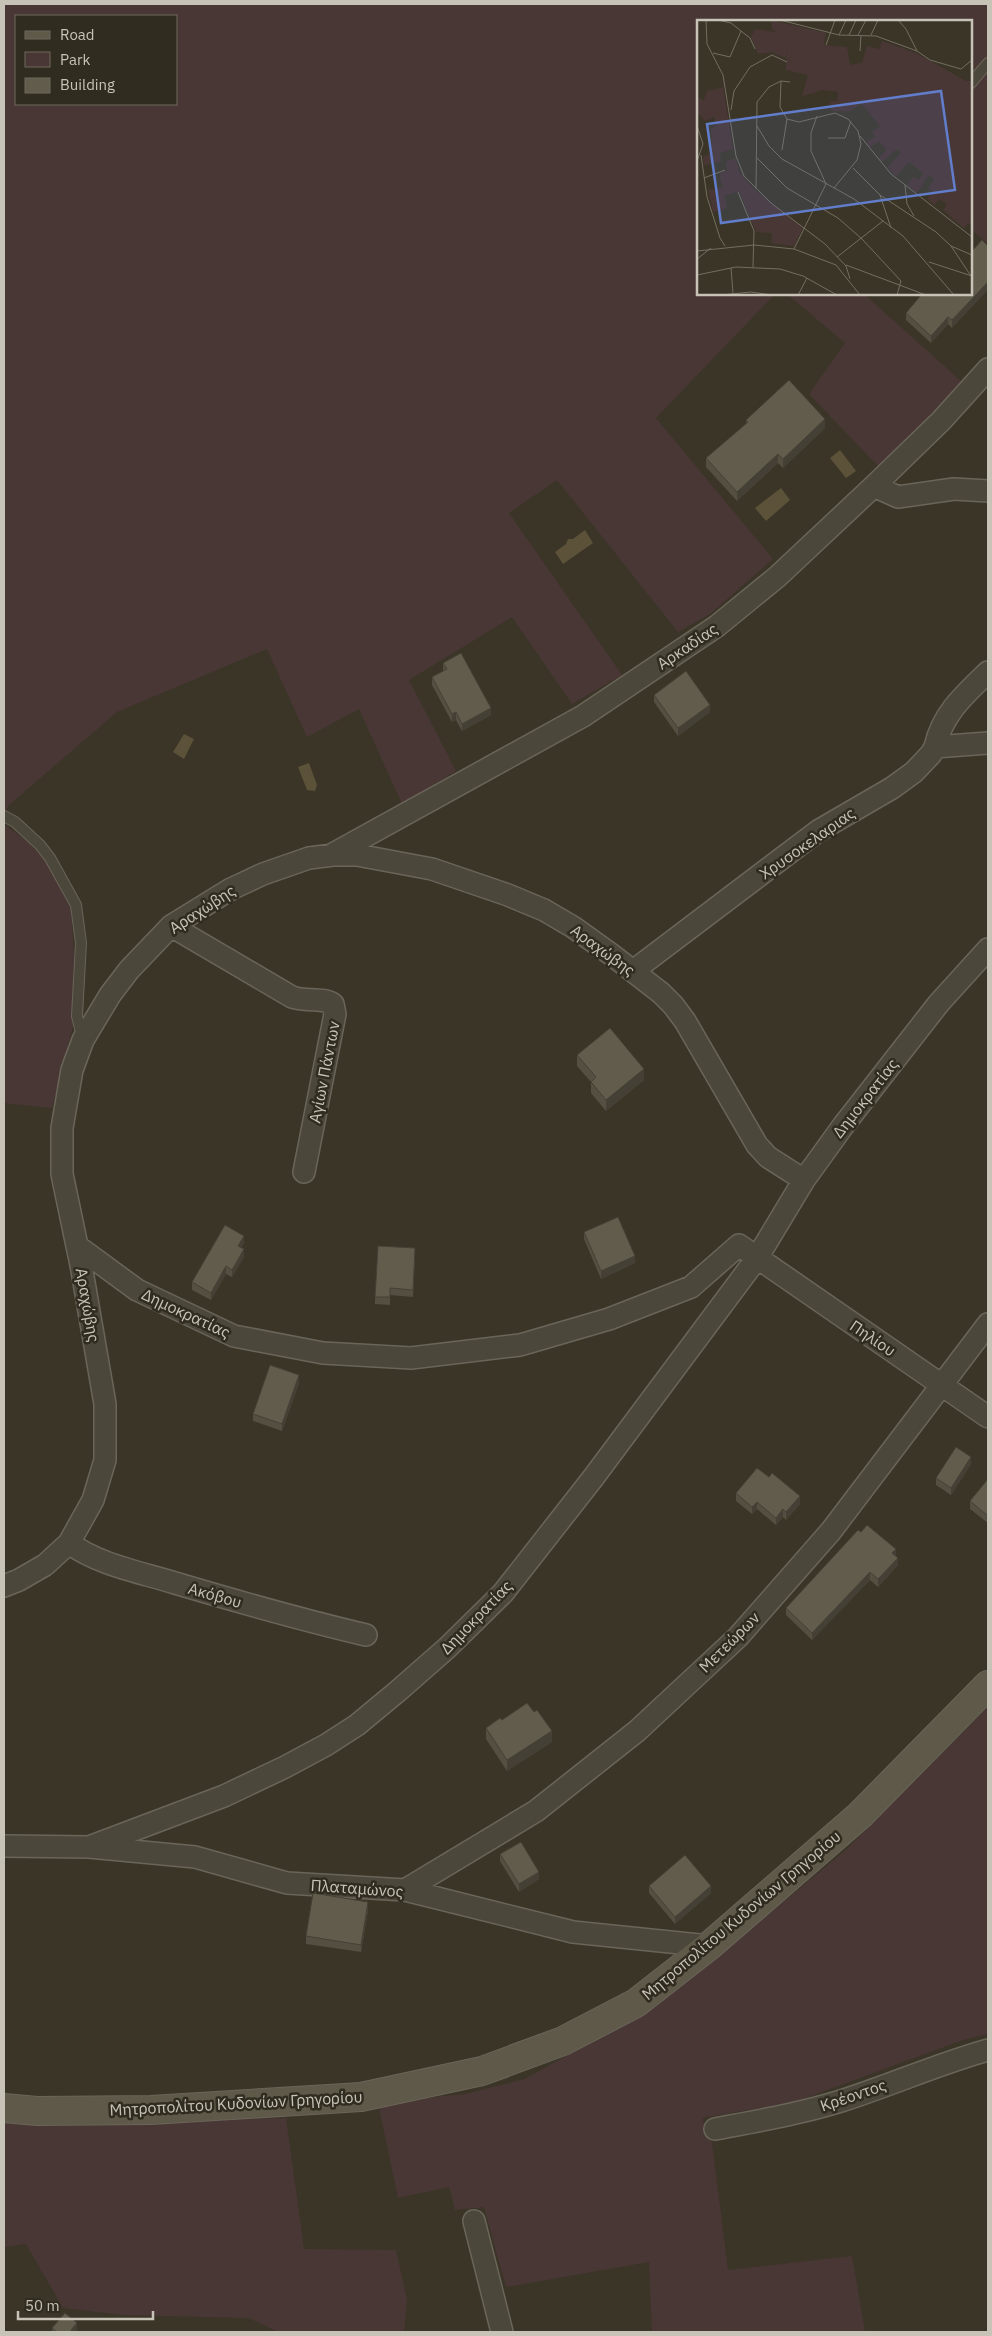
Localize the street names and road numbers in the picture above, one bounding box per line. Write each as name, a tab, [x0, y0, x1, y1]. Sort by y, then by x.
street label: Αρκαδίας	[653, 618, 721, 674]
street label: Χρυσοκελαριας	[755, 802, 859, 883]
street label: Αραχώβης	[165, 880, 239, 938]
street label: Αραχώβης	[567, 920, 639, 980]
street label: Αγίων Πάντων	[304, 1019, 344, 1125]
street label: Δημοκρατίας	[828, 1054, 902, 1142]
street label: Αραχώβης	[72, 1266, 104, 1344]
street label: Δημοκρατίας	[139, 1284, 234, 1342]
street label: Πηλίου	[846, 1315, 900, 1361]
street label: Δημοκρατίας	[436, 1576, 517, 1658]
street label: Ακόβου	[186, 1578, 244, 1612]
street label: Μετεώρων	[694, 1607, 764, 1677]
street label: Μητροπολίτου Κυδονίων Γρηγορίου	[637, 1826, 845, 2004]
street label: Πλαταμώνος	[310, 1875, 404, 1901]
street label: Κρέοντος	[817, 2074, 889, 2116]
street label: Μητροπολίτου Κυδονίων Γρηγορίου	[109, 2086, 363, 2120]

